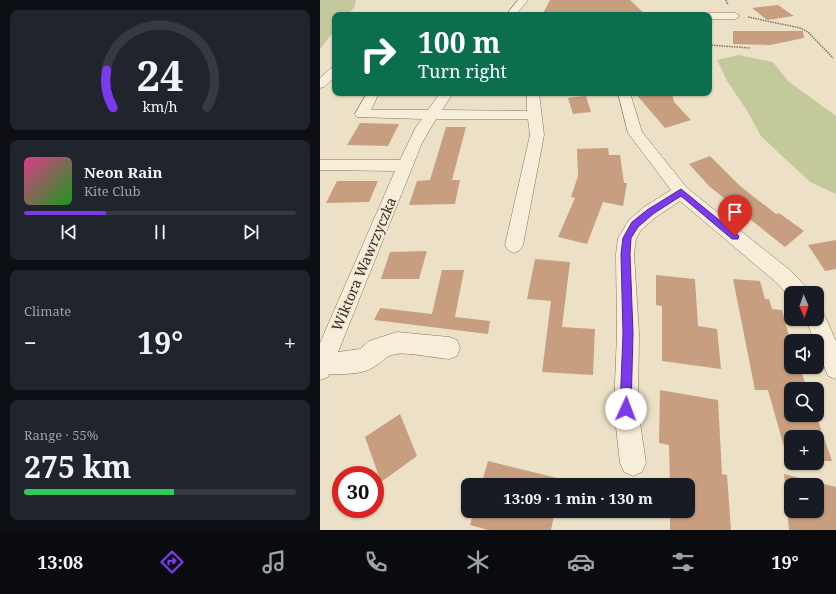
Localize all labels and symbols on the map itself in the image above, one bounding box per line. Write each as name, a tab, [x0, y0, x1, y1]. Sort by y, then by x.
street label: Wiktora Wawrzyczka	[327, 194, 400, 334]
pin	[718, 195, 752, 236]
north arrow	[784, 286, 824, 326]
position arrow	[605, 388, 647, 430]
speed limit sign: 30	[332, 466, 384, 518]

